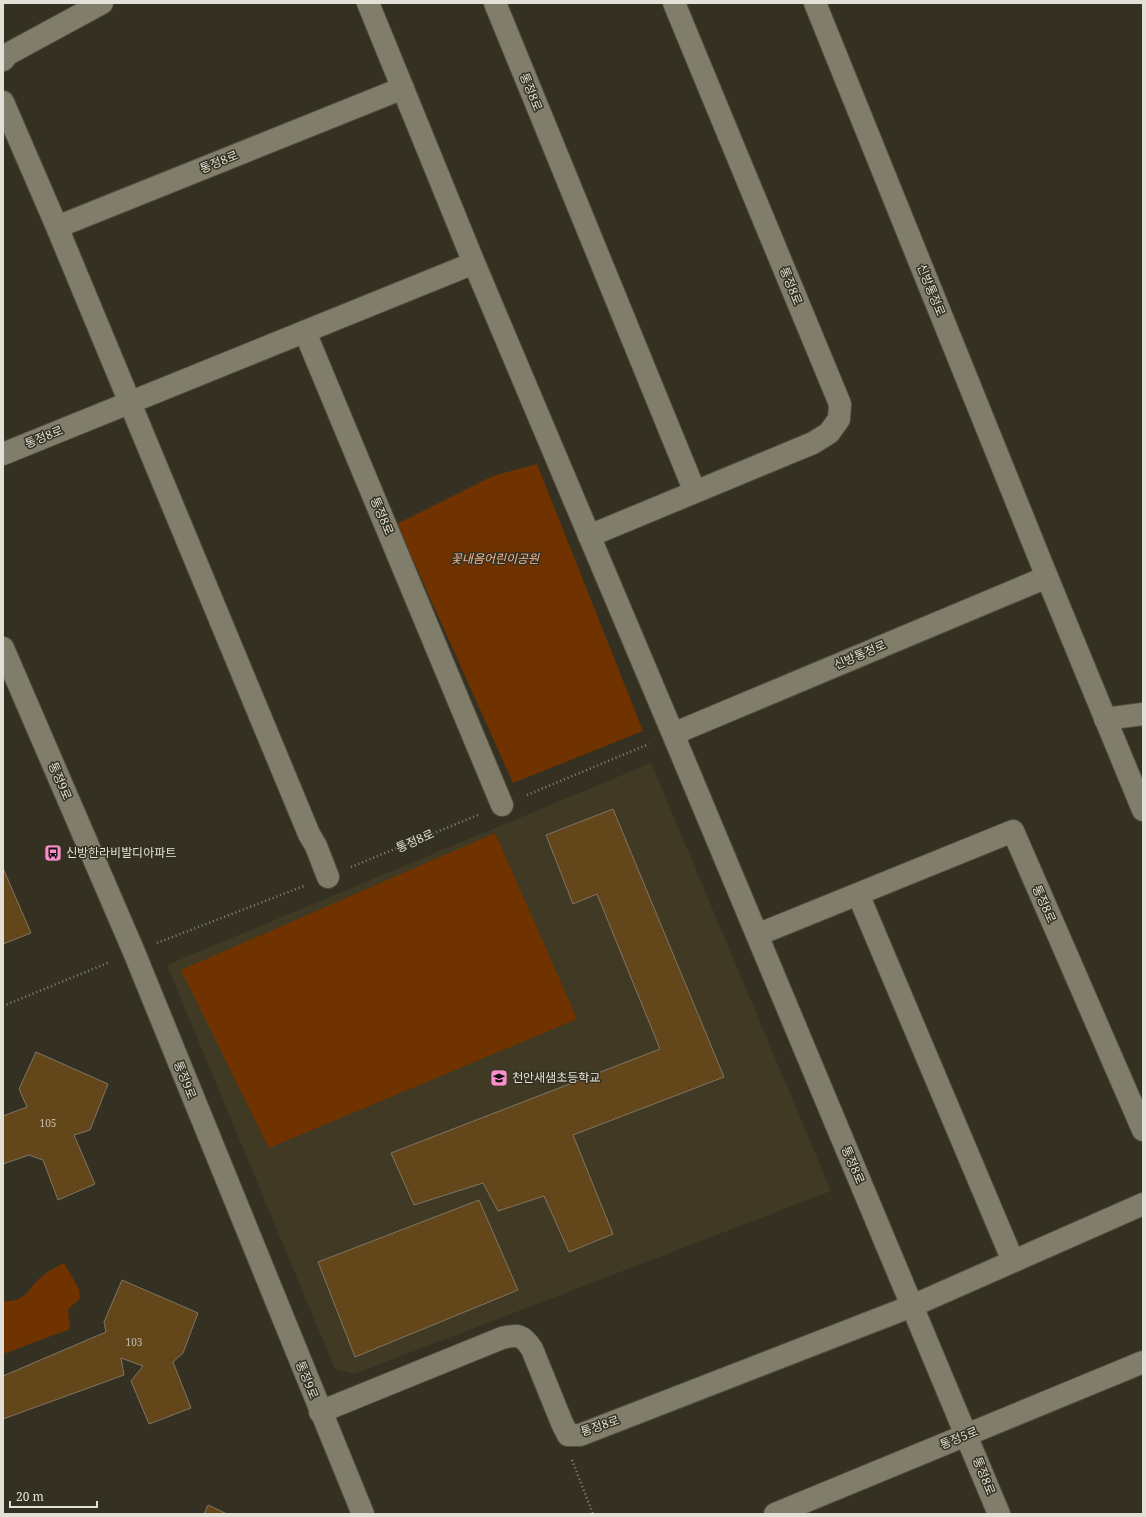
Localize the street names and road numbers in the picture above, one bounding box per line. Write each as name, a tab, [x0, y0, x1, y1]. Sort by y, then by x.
street label: 통정8로	[516, 70, 547, 113]
street label: 통정8로	[197, 146, 240, 177]
street label: 신방통정로	[913, 261, 950, 319]
street label: 통정8로	[776, 264, 807, 307]
street label: 통정8로	[22, 421, 65, 452]
street label: 통정8로	[367, 494, 398, 537]
street label: 신방통정로	[831, 636, 889, 673]
street label: 통정9로	[45, 759, 76, 802]
street label: 통정8로	[393, 825, 436, 856]
street label: 통정8로	[1029, 882, 1060, 925]
street label: 통정9로	[170, 1058, 201, 1101]
street label: 통정8로	[838, 1143, 869, 1186]
street label: 통정9로	[292, 1358, 323, 1401]
street label: 통정8로	[578, 1411, 621, 1440]
street label: 통정5로	[937, 1422, 980, 1453]
street label: 통정8로	[969, 1454, 1000, 1497]

